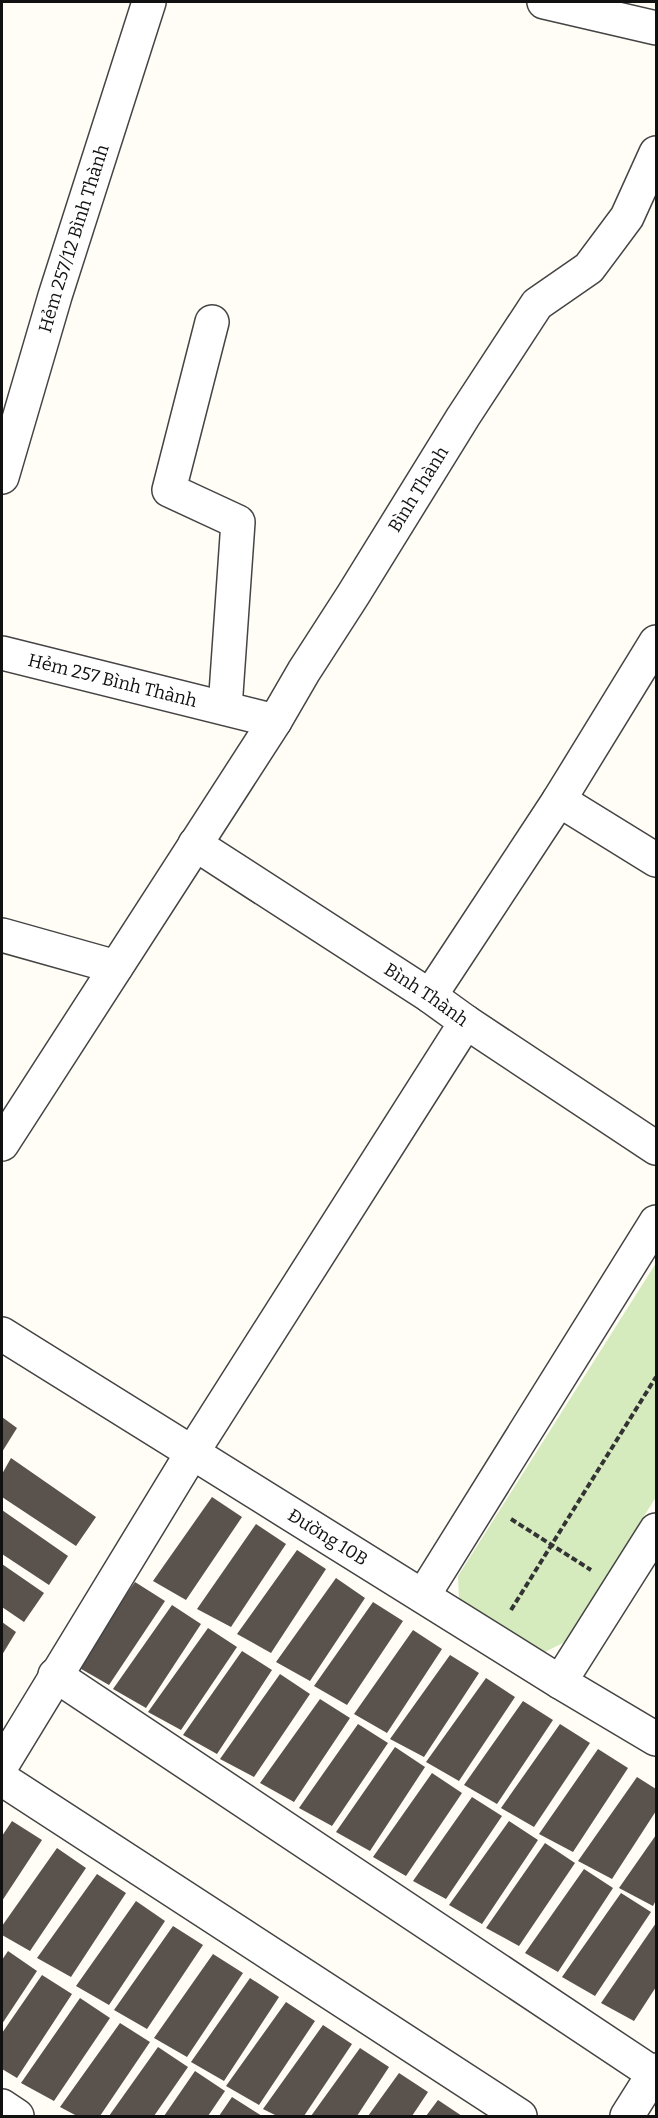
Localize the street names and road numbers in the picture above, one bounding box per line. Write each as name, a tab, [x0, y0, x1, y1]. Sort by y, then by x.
street label: Hẻm 257/12 Bình Thành	[34, 142, 114, 335]
street label: Bình Thành	[384, 442, 453, 536]
street label: Hẻm 257 Bình Thành	[26, 649, 199, 712]
street label: Bình Thành	[380, 958, 473, 1031]
street label: Đường 10B	[284, 1504, 372, 1570]

